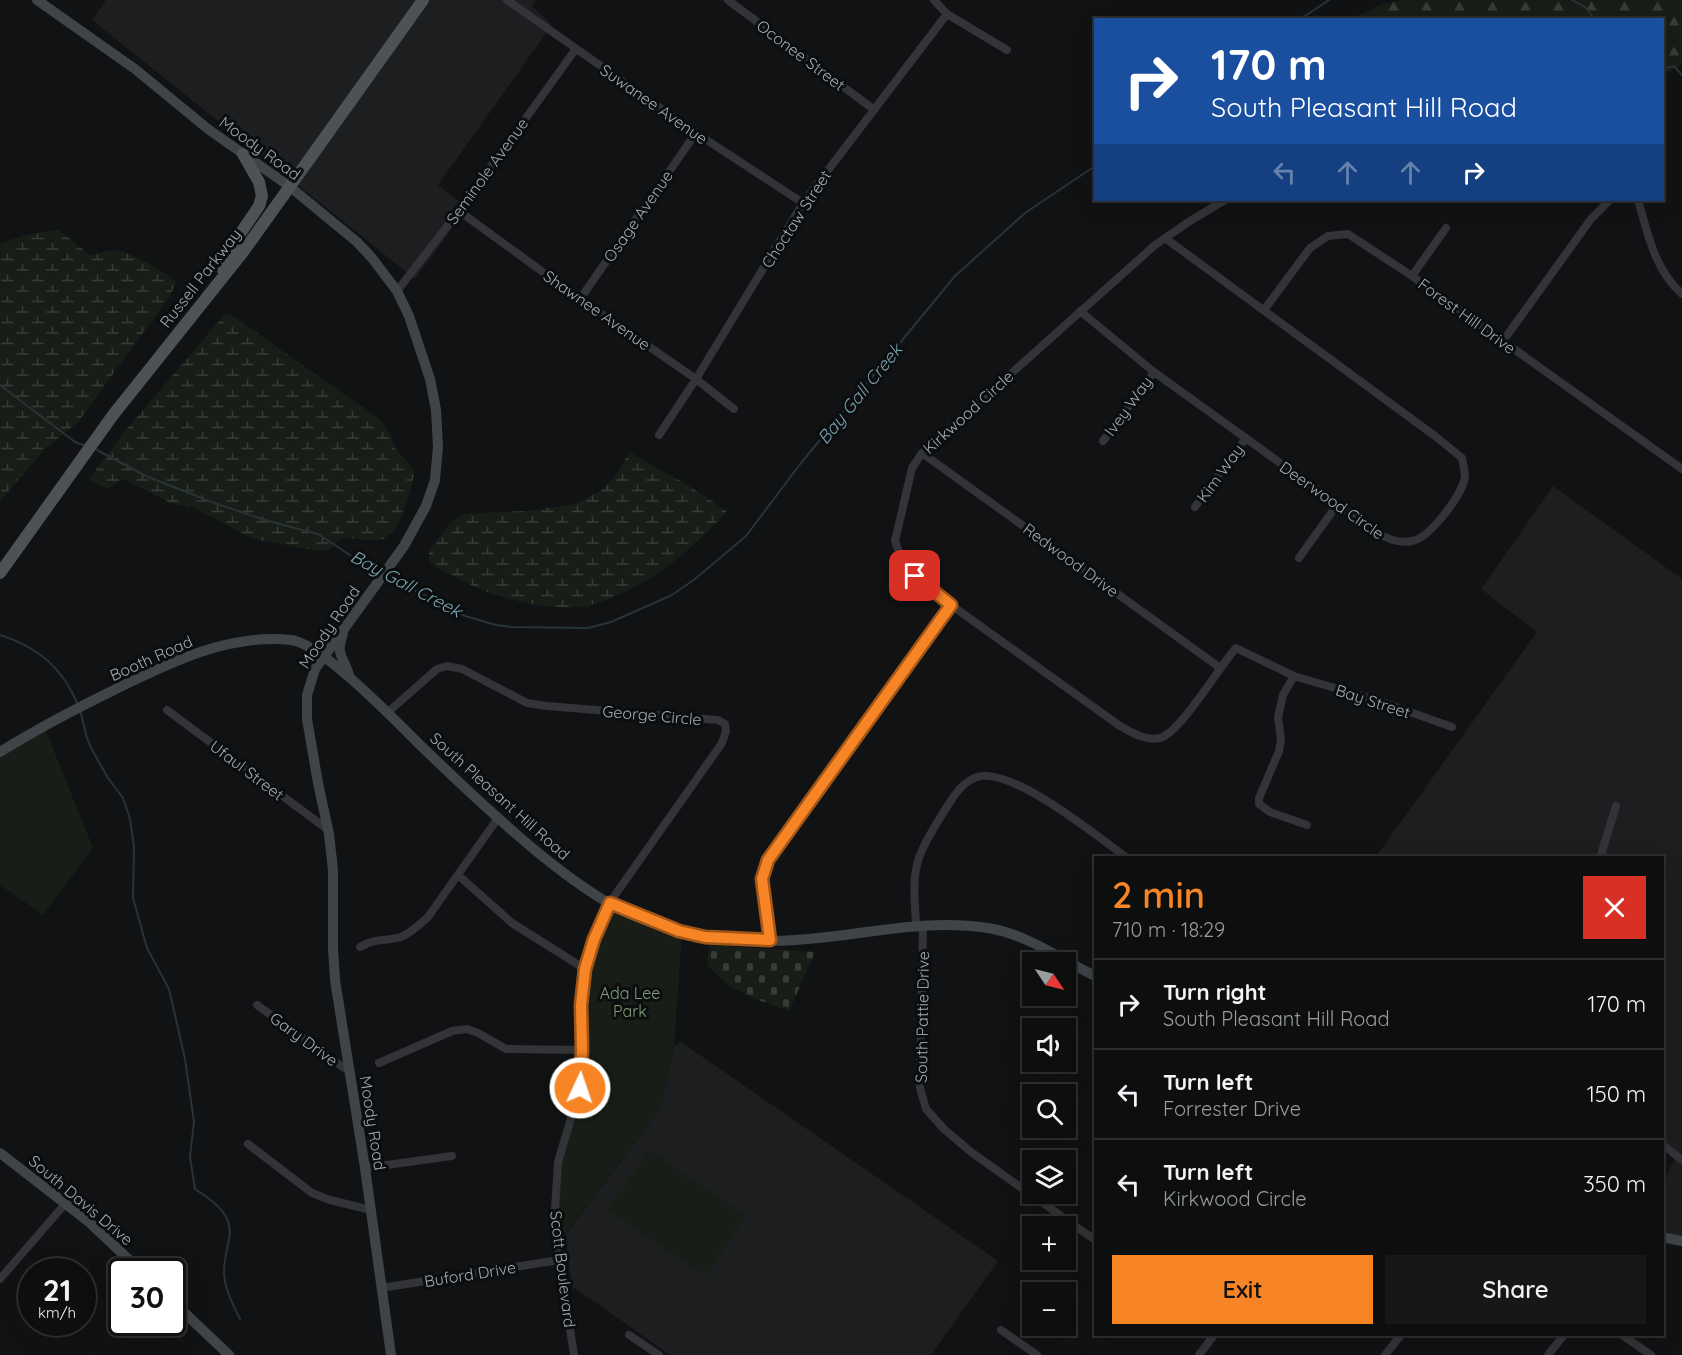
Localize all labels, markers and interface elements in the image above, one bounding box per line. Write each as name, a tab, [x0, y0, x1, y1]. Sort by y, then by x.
street label: Oconee Street	[753, 15, 849, 95]
text: 170 m	[1211, 38, 1327, 91]
icon: right	[1112, 42, 1190, 120]
street label: Suwanee Avenue	[597, 60, 711, 148]
text: South Pleasant Hill Road	[1211, 90, 1517, 124]
street label: Moody Road	[216, 112, 304, 184]
street label: Seminole Avenue	[442, 114, 532, 228]
icon: left	[1268, 156, 1301, 189]
icon: ahead	[1331, 156, 1364, 189]
icon: ahead	[1394, 156, 1427, 189]
icon: right	[1457, 156, 1490, 189]
street label: Osage Avenue	[599, 166, 677, 266]
street label: Choctaw Street	[757, 166, 835, 272]
street label: Russell Parkway	[155, 224, 245, 332]
street label: Shawnee Avenue	[540, 266, 654, 354]
street label: Forest Hill Drive	[1414, 274, 1520, 358]
water label: Bay Gall Creek	[812, 338, 908, 449]
street label: Kirkwood Circle	[919, 366, 1017, 458]
street label: Ivey Way	[1100, 372, 1156, 440]
street label: Kim Way	[1192, 440, 1248, 506]
street label: Deerwood Circle	[1276, 457, 1388, 543]
street label: Redwood Drive	[1019, 519, 1123, 601]
water label: Bay Gall Creek	[347, 545, 467, 623]
pin	[889, 550, 940, 601]
icon: arrive	[898, 559, 931, 592]
street label: Moody Road	[294, 582, 364, 672]
street label: Booth Road	[107, 631, 195, 685]
street label: Bay Street	[1333, 680, 1413, 722]
street label: George Circle	[602, 701, 702, 729]
street label: South Pleasant Hill Road	[426, 728, 574, 864]
street label: Ufaul Street	[206, 736, 288, 804]
text: 2 min	[1112, 872, 1205, 917]
button: close	[1583, 876, 1646, 939]
text: 710 m · 18:29	[1112, 917, 1225, 942]
street label: South Pattie Drive	[911, 951, 933, 1083]
north arrow	[1022, 952, 1076, 1006]
map controls	[1022, 952, 1076, 1336]
text: Turn right	[1163, 978, 1267, 1006]
park label: Ada Lee Park	[600, 983, 660, 1021]
icon: right	[1112, 988, 1145, 1021]
text: 170 m	[1587, 990, 1646, 1018]
text: South Pleasant Hill Road	[1163, 1006, 1390, 1031]
street label: Gary Drive	[266, 1008, 342, 1070]
button: sound	[1022, 1018, 1076, 1072]
position arrow	[548, 1056, 612, 1120]
text: Turn left	[1163, 1068, 1253, 1096]
street label: Moody Road	[356, 1074, 390, 1172]
icon: left	[1112, 1078, 1145, 1111]
text: 150 m	[1587, 1080, 1646, 1108]
button: search	[1022, 1084, 1076, 1138]
text: Forrester Drive	[1163, 1096, 1301, 1121]
button: layers	[1022, 1150, 1076, 1204]
street label: South Davis Drive	[25, 1151, 137, 1249]
text: Turn left	[1163, 1158, 1253, 1186]
icon: left	[1112, 1168, 1145, 1201]
text: 350 m	[1583, 1170, 1646, 1198]
text: Kirkwood Circle	[1163, 1186, 1307, 1211]
street label: Scott Boulevard	[546, 1209, 580, 1329]
button: +	[1022, 1216, 1076, 1270]
button: Exit	[1112, 1255, 1373, 1324]
button: Share	[1385, 1255, 1646, 1324]
street label: Buford Drive	[423, 1257, 517, 1291]
speed limit sign: 30	[108, 1258, 186, 1336]
text: 21	[43, 1271, 71, 1309]
button: −	[1022, 1282, 1076, 1336]
text: km/h	[38, 1303, 76, 1322]

